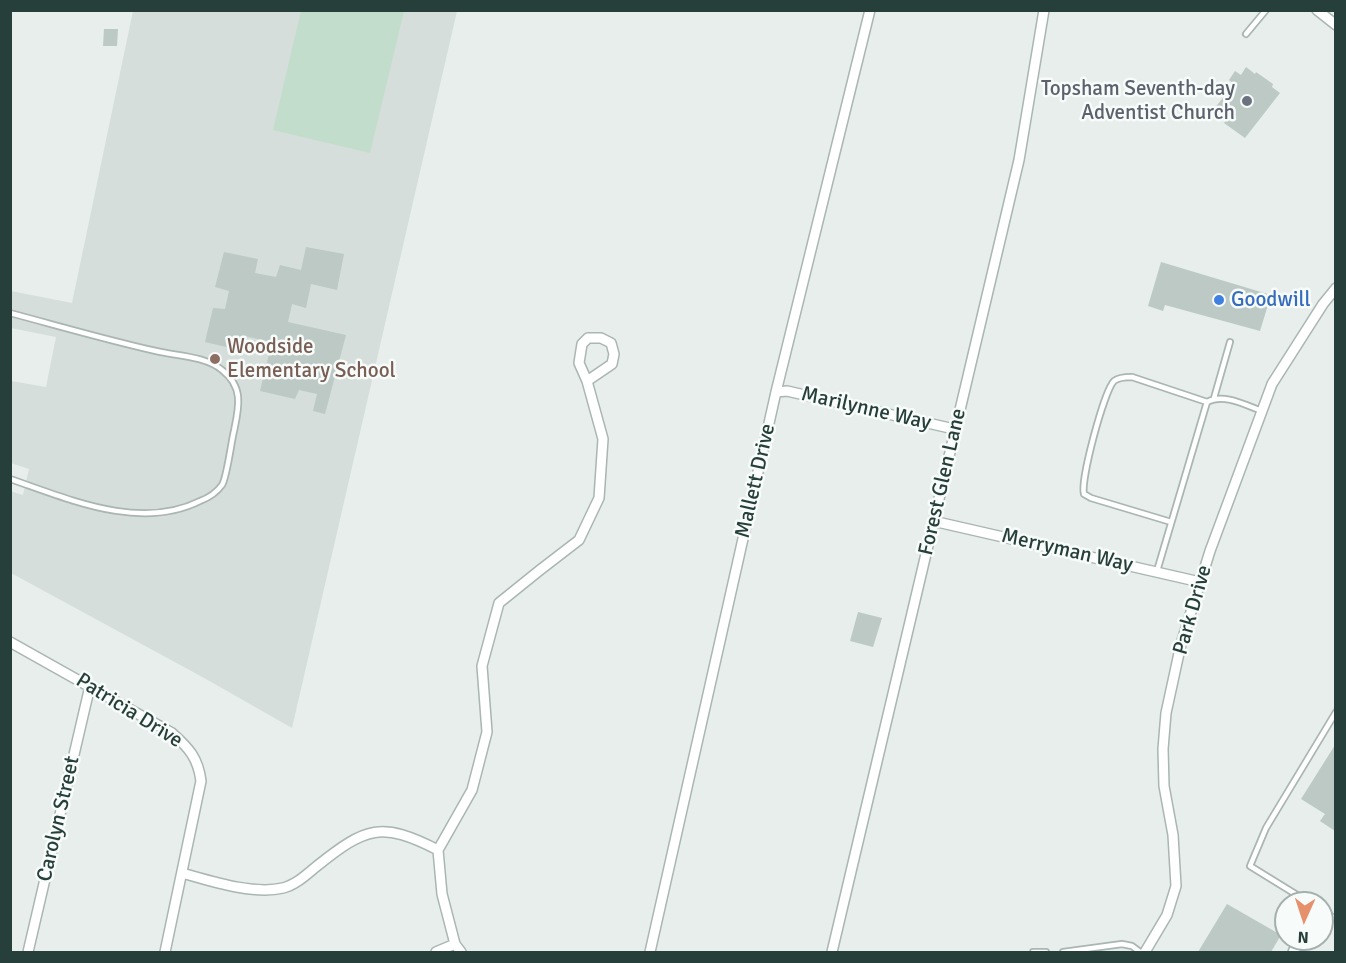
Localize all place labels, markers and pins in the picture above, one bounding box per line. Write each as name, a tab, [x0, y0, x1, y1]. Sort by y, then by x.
place label: Topsham Seventh-day Adventist Church	[1041, 76, 1235, 126]
marker: Topsham Seventh-day Adventist Church	[1240, 94, 1254, 108]
place label: Goodwill	[1231, 287, 1311, 313]
marker: Goodwill	[1212, 293, 1226, 307]
place label: Woodside Elementary School	[227, 334, 396, 384]
marker: Woodside Elementary School	[208, 352, 222, 366]

